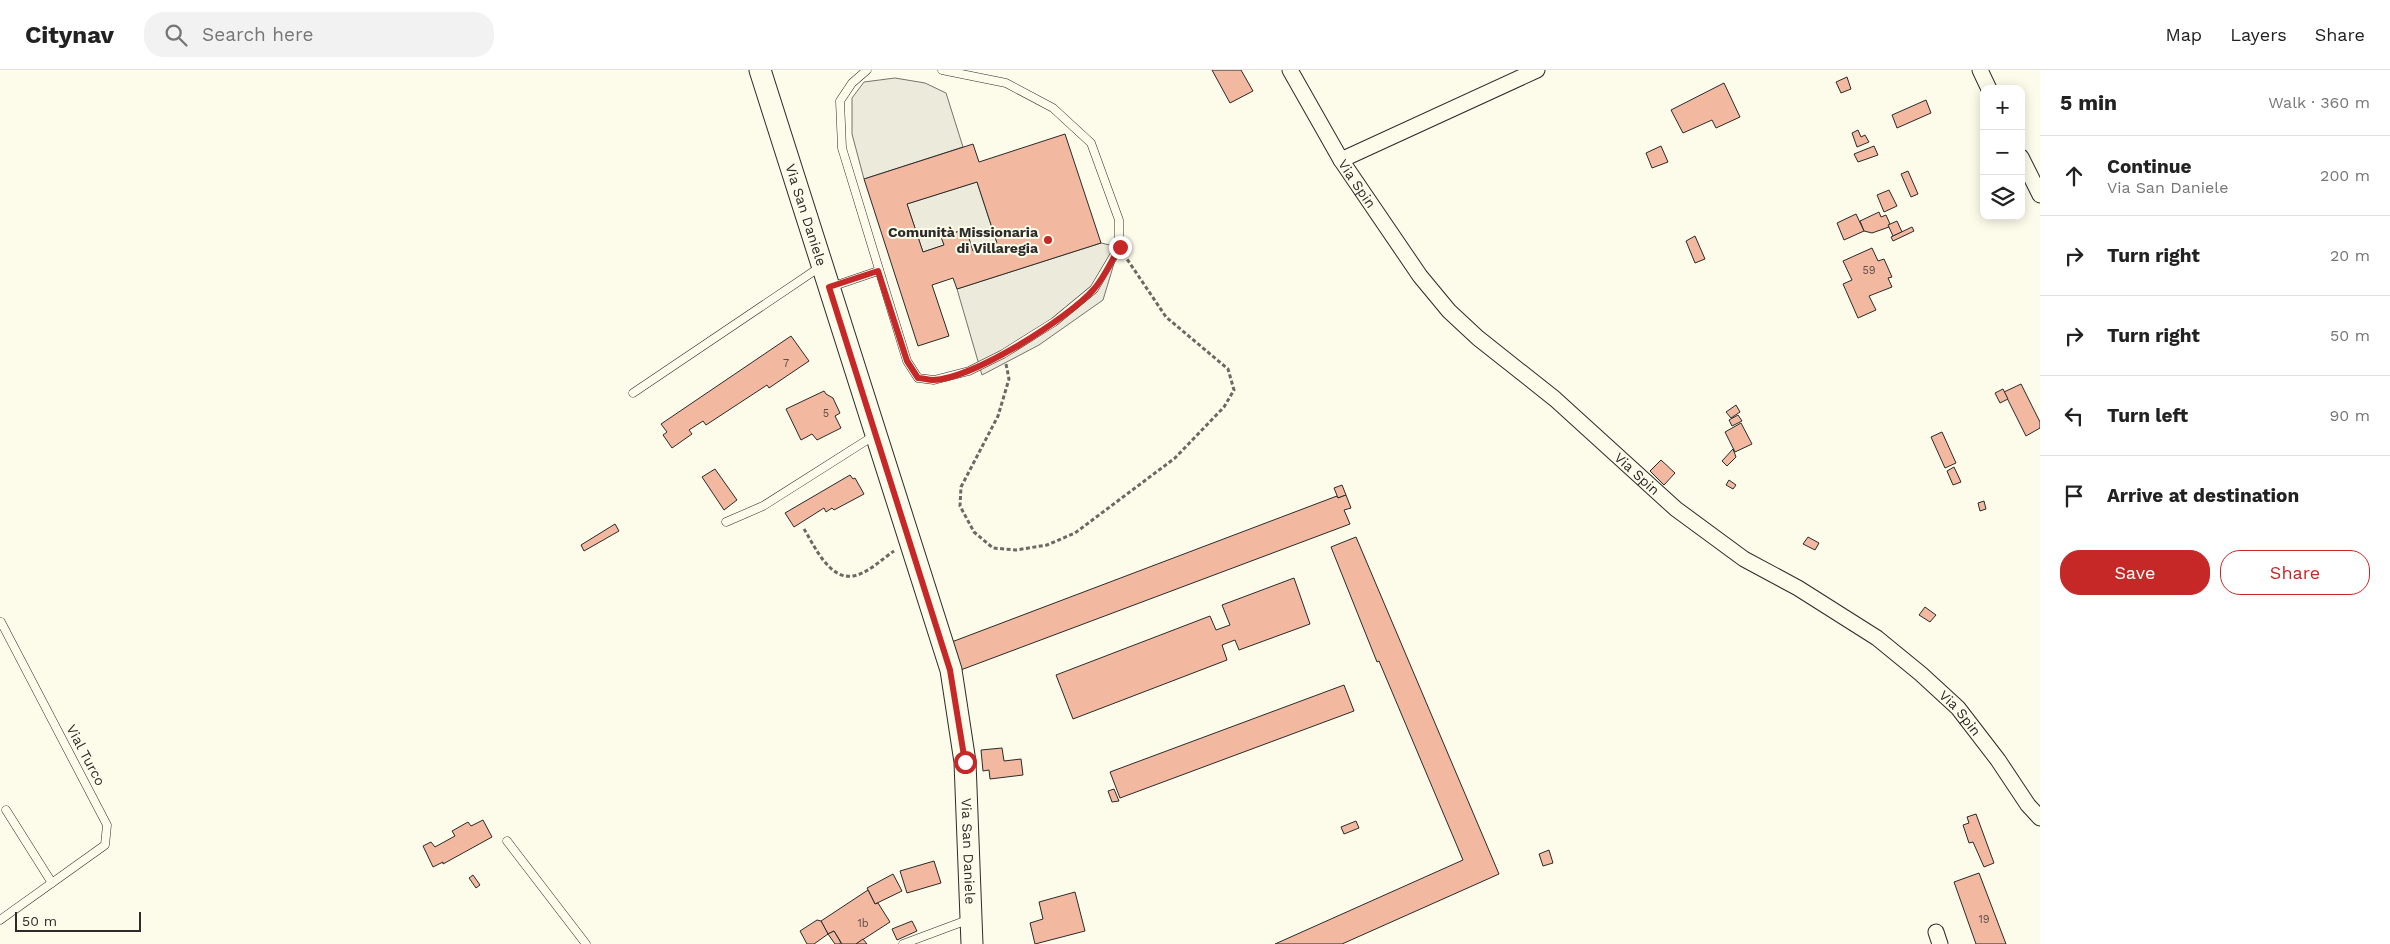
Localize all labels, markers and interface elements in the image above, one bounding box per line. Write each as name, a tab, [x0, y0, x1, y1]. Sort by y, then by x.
search box	[144, 12, 494, 57]
text: Citynav	[25, 21, 114, 49]
icon: search	[162, 21, 190, 49]
text: Search here	[202, 23, 313, 46]
text: Map	[2165, 24, 2202, 45]
text: Layers	[2230, 24, 2287, 45]
text: Share	[2315, 24, 2365, 45]
map controls	[1980, 85, 2025, 220]
button: +	[1980, 85, 2025, 130]
text: 5 min	[2060, 90, 2117, 115]
text: Walk · 360 m	[2268, 93, 2370, 112]
button: −	[1980, 130, 2025, 175]
text: Continue	[2107, 155, 2191, 178]
street label: Via Spin	[1335, 156, 1379, 211]
street label: Via San Daniele	[782, 162, 830, 268]
icon: ahead	[2060, 162, 2088, 190]
text: 200 m	[2320, 166, 2370, 185]
button: layers	[1980, 175, 2025, 220]
text: Via San Daniele	[2107, 178, 2228, 197]
place label: Comunità Missionaria di Villaregia	[888, 224, 1039, 256]
marker: Comunità Missionaria di Villaregia	[1042, 234, 1054, 246]
route end	[1109, 236, 1132, 259]
icon: right	[2060, 242, 2088, 270]
text: Turn right	[2107, 244, 2200, 267]
text: 20 m	[2330, 246, 2370, 265]
house number: 59	[1862, 264, 1876, 277]
icon: right	[2060, 322, 2088, 350]
text: Turn right	[2107, 324, 2200, 347]
text: 50 m	[2330, 326, 2370, 345]
house number: 7	[783, 357, 789, 370]
icon: left	[2060, 402, 2088, 430]
text: Turn left	[2107, 404, 2188, 427]
text: 90 m	[2329, 406, 2370, 425]
house number: 5	[823, 407, 829, 420]
street label: Via Spin	[1611, 449, 1663, 498]
icon: arrive	[2060, 482, 2088, 510]
text: Arrive at destination	[2107, 484, 2299, 507]
button: Save	[2060, 550, 2210, 595]
button: Share	[2220, 550, 2370, 595]
street label: Via Spin	[1936, 687, 1984, 739]
street label: Vial Turco	[63, 722, 109, 788]
route start	[954, 751, 977, 774]
street label: Via San Daniele	[958, 798, 978, 905]
scale bar	[15, 909, 141, 932]
text: 50 m	[22, 913, 57, 929]
house number: 19	[1978, 913, 1990, 926]
house number: 1b	[857, 917, 869, 930]

